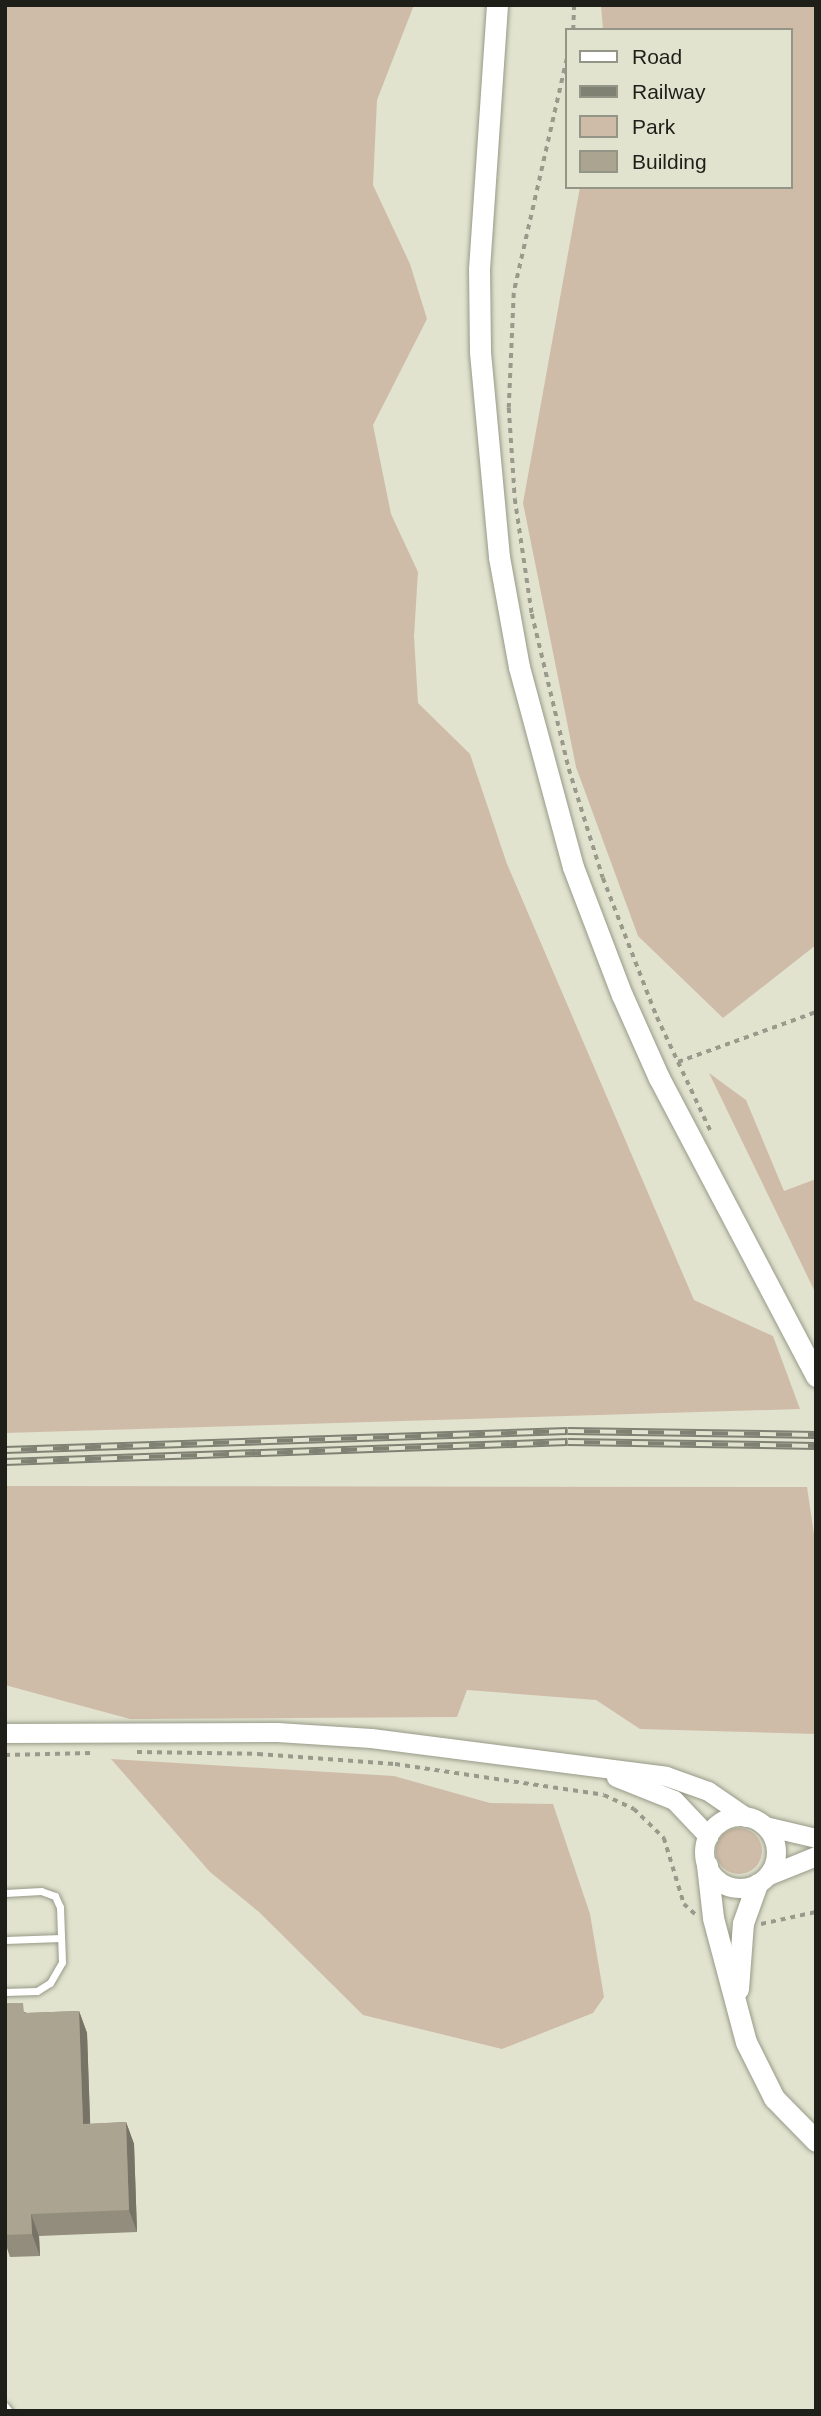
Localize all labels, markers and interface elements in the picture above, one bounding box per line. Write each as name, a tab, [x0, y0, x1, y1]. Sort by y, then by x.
legend	[566, 28, 793, 189]
text: Road	[632, 45, 682, 68]
text: Railway	[632, 80, 706, 103]
text: Park	[632, 115, 675, 138]
text: Building	[632, 150, 707, 173]

